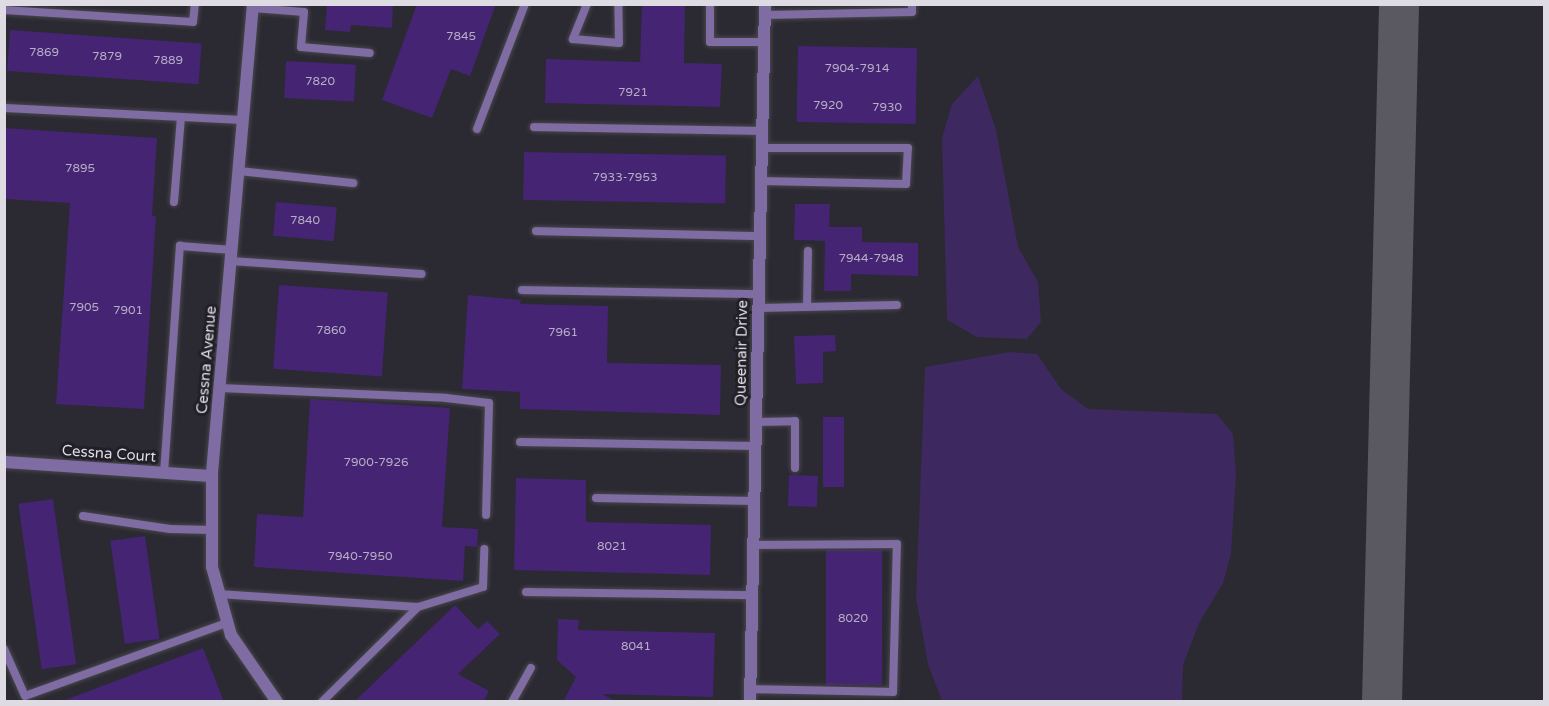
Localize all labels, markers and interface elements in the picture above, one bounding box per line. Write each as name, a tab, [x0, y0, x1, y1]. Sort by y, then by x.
house number: 7845	[446, 30, 476, 44]
house number: 7869	[29, 46, 59, 60]
house number: 7879	[92, 50, 122, 64]
house number: 7889	[153, 54, 183, 68]
house number: 7904-7914	[824, 62, 890, 76]
house number: 7820	[305, 75, 335, 89]
house number: 7921	[618, 86, 648, 100]
house number: 7920	[813, 99, 843, 113]
house number: 7930	[872, 101, 902, 115]
house number: 7895	[65, 162, 95, 176]
house number: 7933-7953	[593, 171, 657, 185]
house number: 7840	[290, 214, 320, 228]
house number: 7944-7948	[838, 252, 904, 266]
street label: Queenair Drive	[732, 300, 752, 406]
house number: 7905	[69, 301, 99, 315]
house number: 7901	[113, 304, 143, 318]
street label: Cessna Avenue	[193, 305, 221, 415]
house number: 7860	[316, 324, 346, 338]
house number: 7961	[548, 326, 578, 340]
street label: Cessna Court	[61, 442, 157, 466]
house number: 7900-7926	[344, 456, 408, 470]
house number: 8021	[597, 540, 627, 554]
house number: 7940-7950	[328, 550, 392, 564]
house number: 8020	[838, 612, 868, 626]
house number: 8041	[621, 640, 651, 654]

